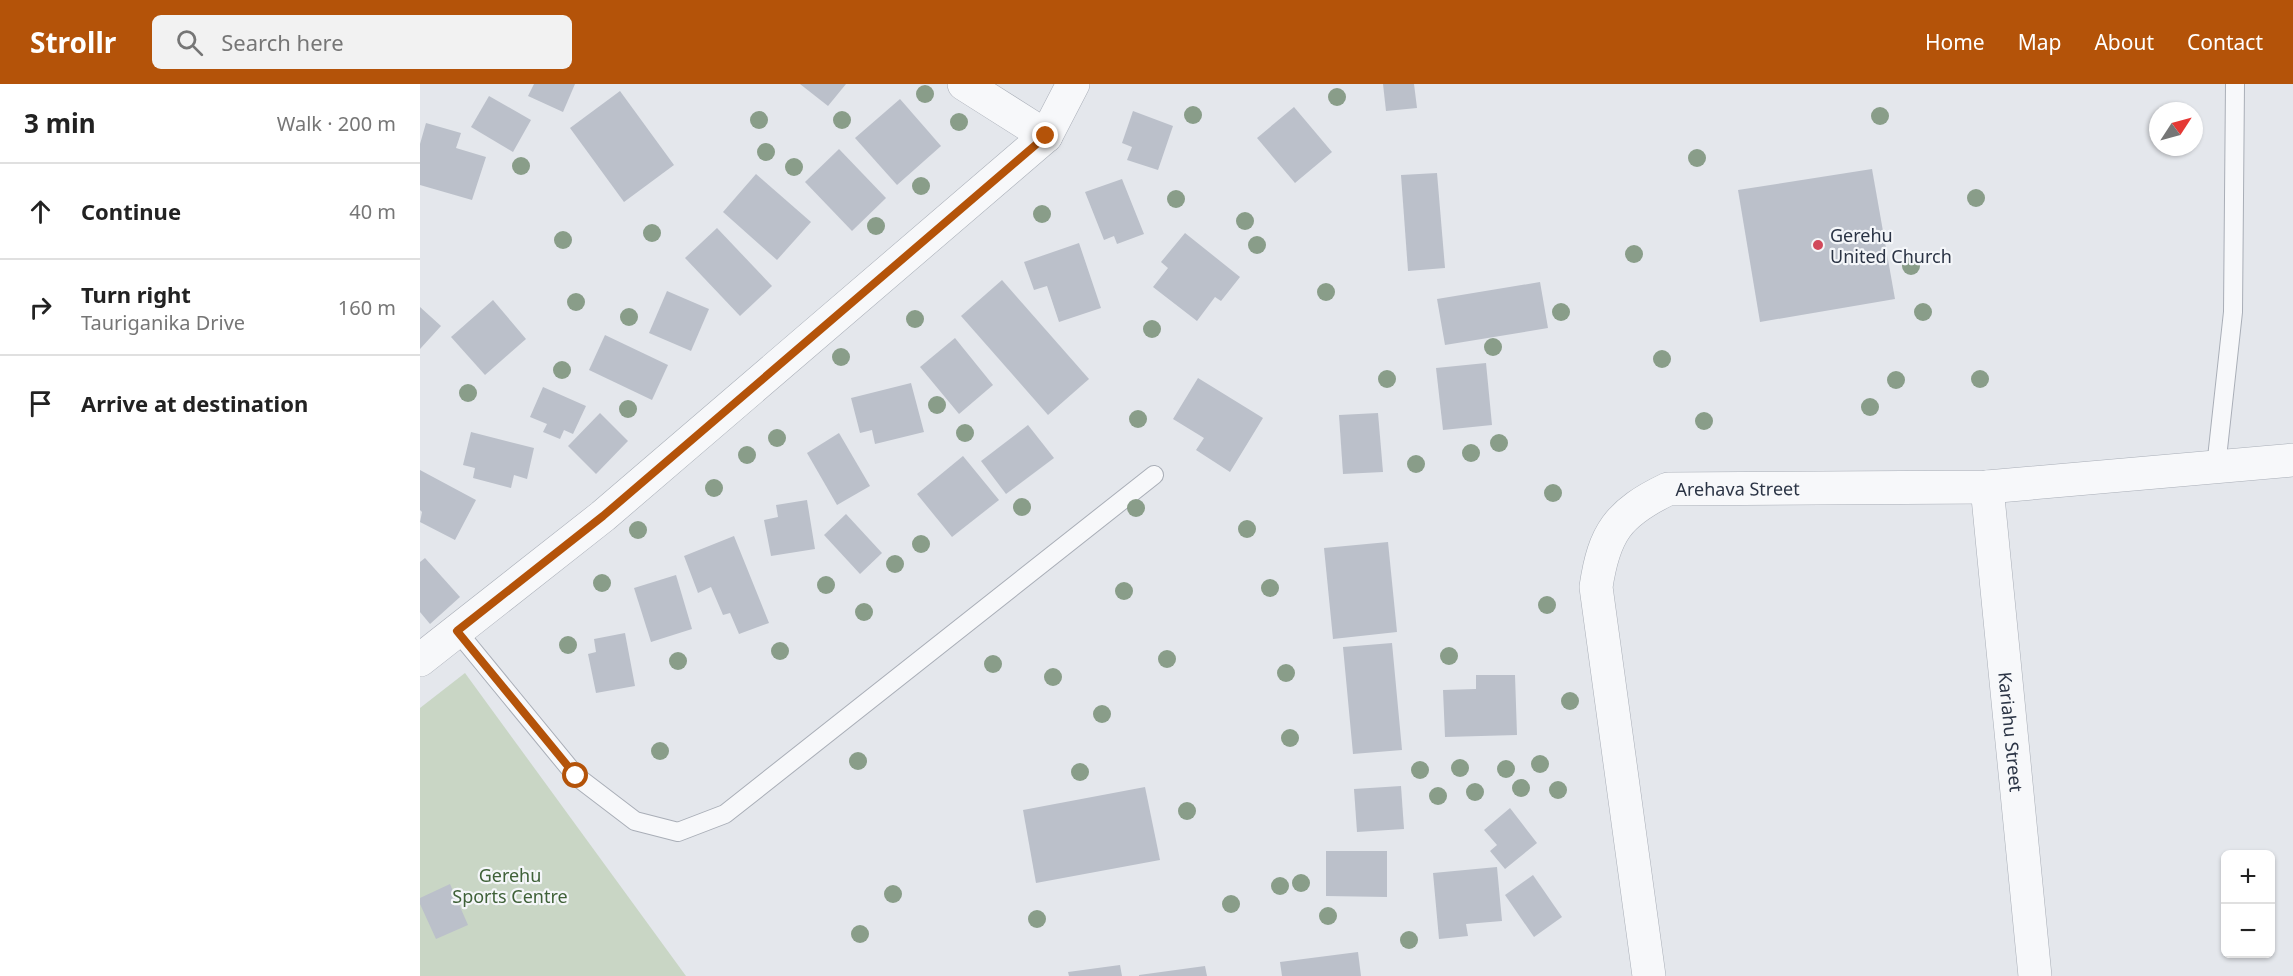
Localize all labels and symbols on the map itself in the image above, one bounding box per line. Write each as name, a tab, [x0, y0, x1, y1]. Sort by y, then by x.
north arrow	[2149, 102, 2203, 156]
route end	[1032, 122, 1058, 148]
place label: Gerehu United Church	[1830, 223, 1952, 268]
marker: Gerehu United Church	[1811, 238, 1825, 252]
street label: Arehava Street	[1675, 476, 1800, 501]
street label: Kariahu Street	[1993, 671, 2029, 794]
route start	[562, 762, 588, 788]
park label: Gerehu Sports Centre	[452, 863, 568, 908]

